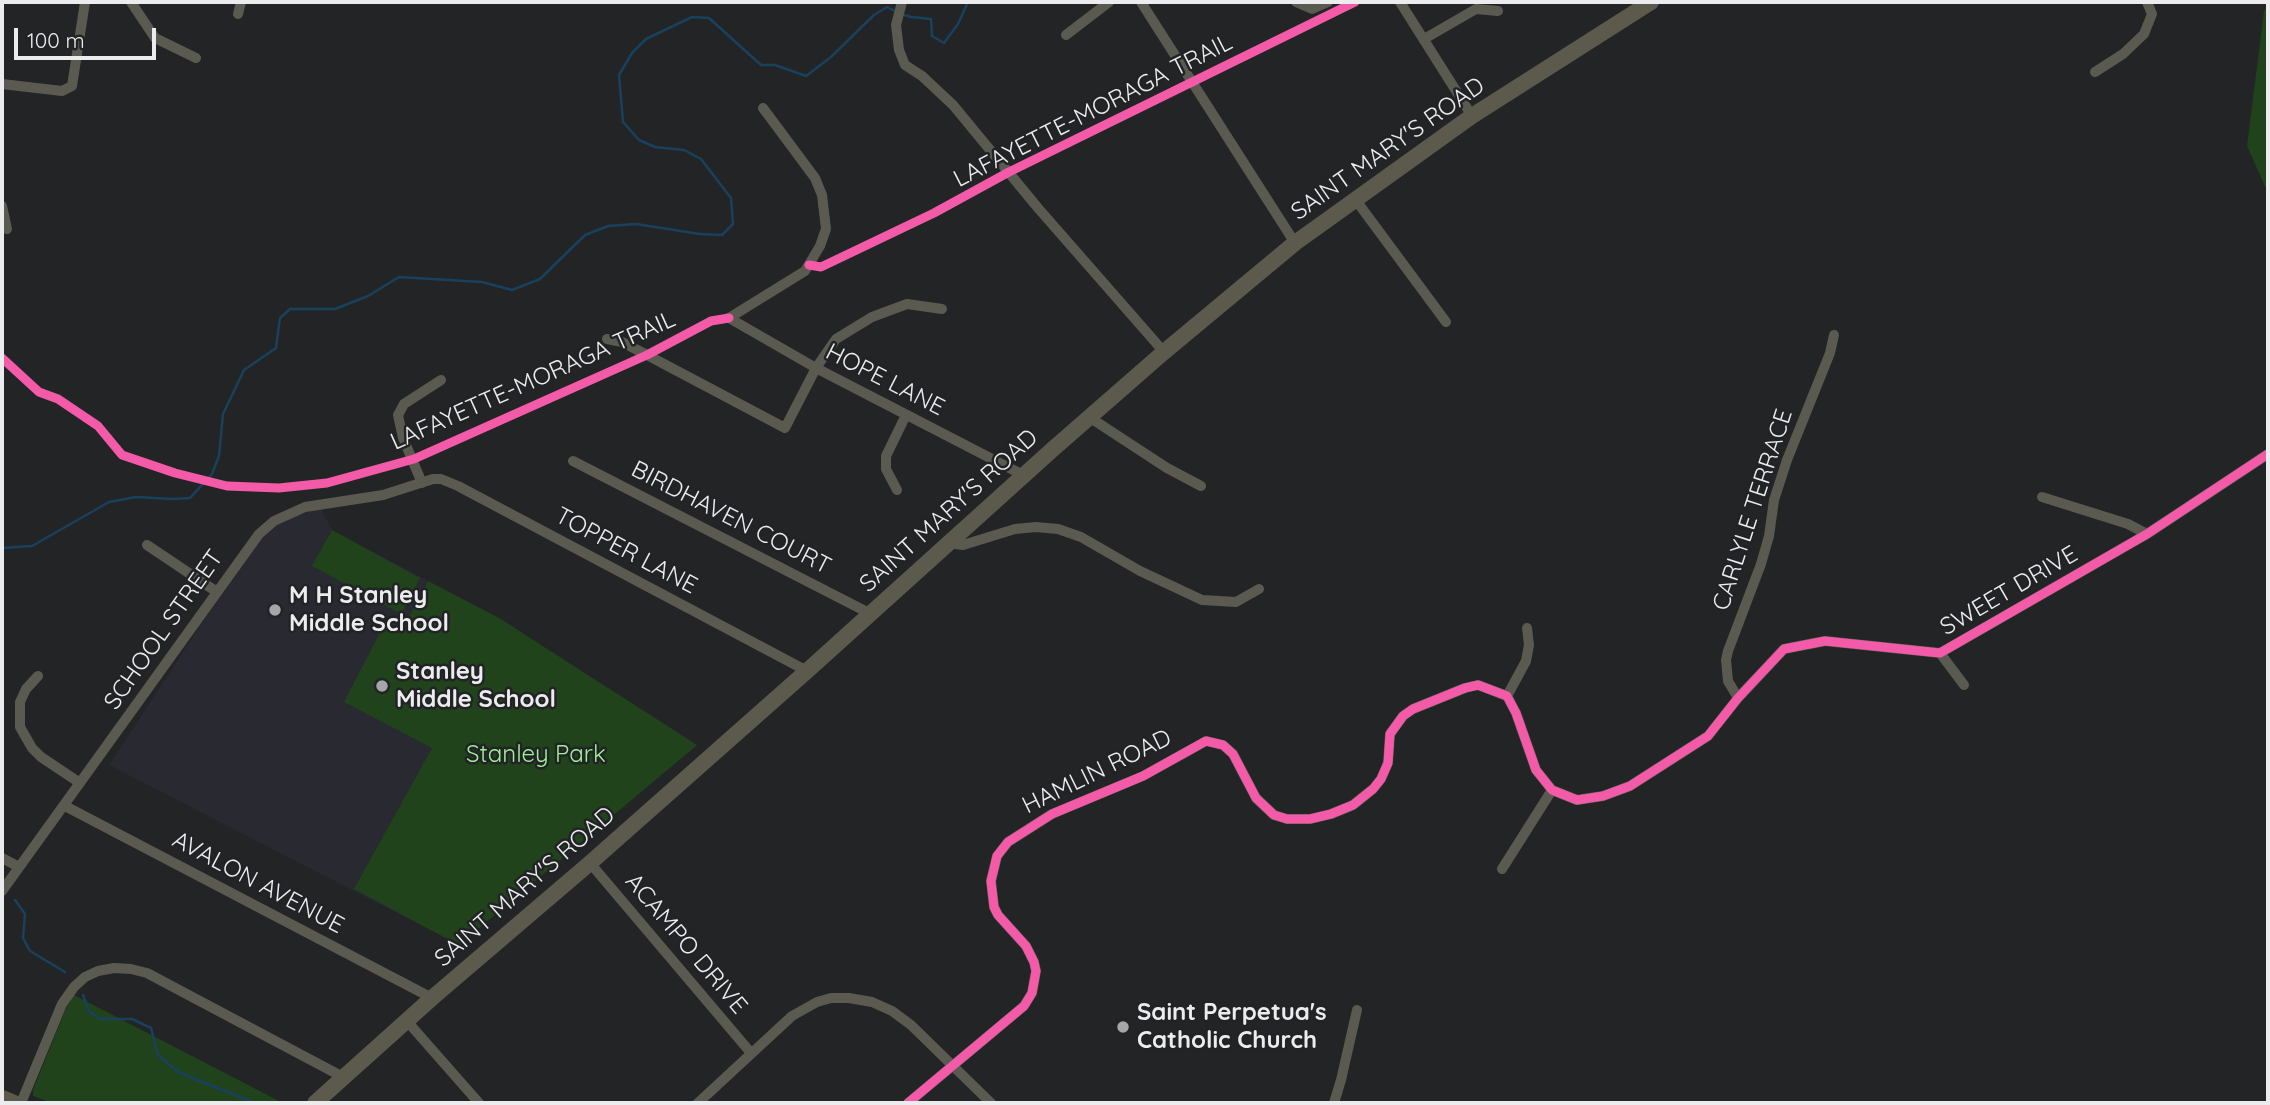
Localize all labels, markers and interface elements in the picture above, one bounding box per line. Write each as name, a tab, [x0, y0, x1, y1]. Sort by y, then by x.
scale bar	[18, 14, 159, 58]
text: 100 m	[27, 27, 85, 53]
street label: LAFAYETTE-MORAGA TRAIL	[949, 28, 1237, 194]
street label: SAINT MARY'S ROAD	[1286, 71, 1490, 227]
street label: LAFAYETTE-MORAGA TRAIL	[386, 305, 680, 457]
street label: HOPE LANE	[821, 338, 949, 422]
street label: CARLYLE TERRACE	[1707, 406, 1799, 614]
street label: SAINT MARY'S ROAD	[854, 424, 1044, 598]
street label: BIRDHAVEN COURT	[626, 455, 836, 581]
street label: TOPPER LANE	[550, 502, 702, 600]
street label: SWEET DRIVE	[1935, 540, 2083, 642]
street label: SCHOOL STREET	[98, 545, 230, 715]
place label: M H Stanley Middle School	[289, 582, 449, 638]
marker: M H Stanley Middle School	[267, 602, 283, 618]
place label: Stanley Middle School	[396, 658, 556, 714]
marker: Stanley Middle School	[374, 678, 390, 694]
street label: HAMLIN ROAD	[1018, 723, 1176, 821]
park label: Stanley Park	[466, 741, 606, 769]
street label: SAINT MARY'S ROAD	[429, 801, 621, 973]
street label: AVALON AVENUE	[167, 826, 349, 940]
street label: ACAMPO DRIVE	[619, 868, 753, 1020]
place label: Saint Perpetua's Catholic Church	[1137, 999, 1327, 1055]
marker: Saint Perpetua's Catholic Church	[1115, 1019, 1131, 1035]

